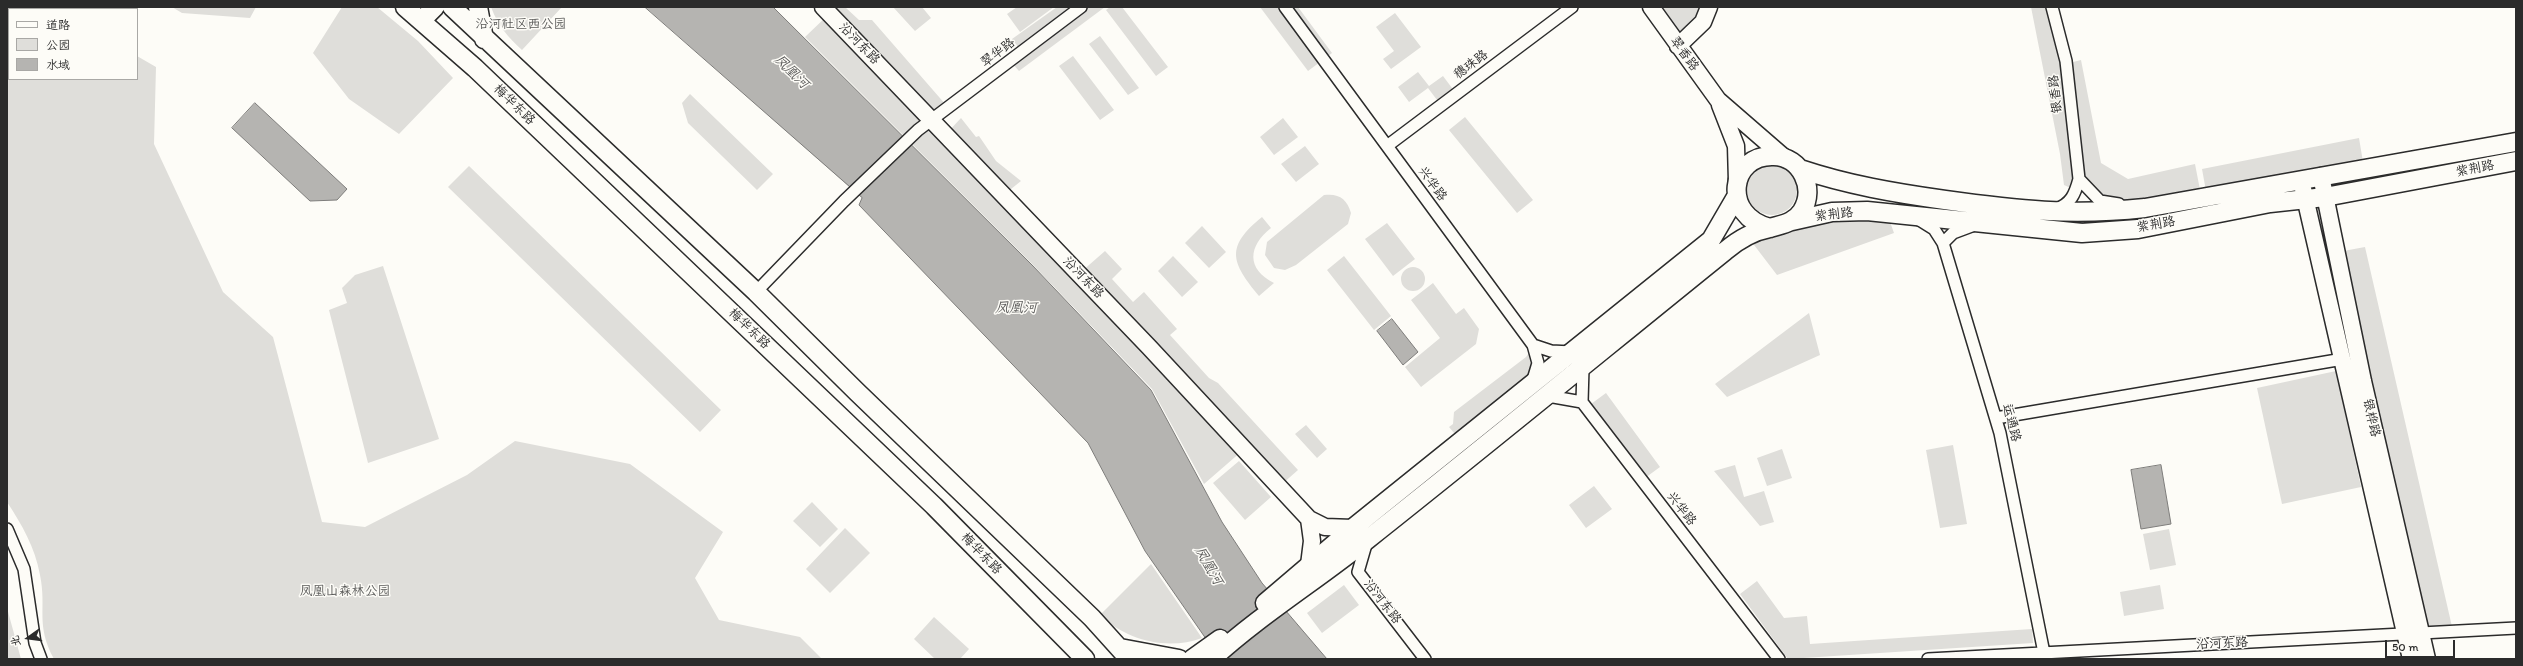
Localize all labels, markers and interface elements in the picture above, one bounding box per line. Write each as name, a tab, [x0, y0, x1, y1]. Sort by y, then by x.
legend	[8, 8, 138, 80]
park label: 沿河社区西公园	[476, 17, 566, 33]
text: 道路	[46, 18, 70, 32]
street label: 沿河东路	[835, 20, 883, 68]
street label: 翠香路	[1666, 34, 1702, 74]
street label: 翠华路	[978, 35, 1018, 71]
text: 公园	[46, 38, 70, 52]
street label: 穗珠路	[1451, 47, 1491, 83]
water label: 凤凰河	[770, 51, 812, 93]
text: 水域	[46, 58, 70, 72]
street label: 银香路	[2046, 74, 2066, 114]
street label: 梅华东路	[490, 81, 538, 129]
street label: 紫荆路	[2454, 158, 2496, 180]
street label: 兴华路	[1414, 164, 1450, 204]
street label: 紫荆路	[1814, 205, 1854, 225]
street label: 紫荆路	[2135, 214, 2177, 236]
street label: 沿河东路	[1059, 254, 1107, 302]
water label: 凤凰河	[995, 300, 1037, 316]
street label: 梅华东路	[725, 305, 773, 353]
street label: 银桦路	[2359, 397, 2383, 439]
street label: 运通路	[1998, 402, 2024, 444]
street label: 兴华路	[1663, 489, 1699, 529]
street label: 梅华东路	[957, 530, 1005, 578]
water label: 凤凰河	[1190, 544, 1226, 588]
street label: 沿河东路	[1360, 577, 1404, 627]
park label: 凤凰山森林公园	[300, 584, 390, 600]
north arrow	[8, 618, 48, 658]
scale bar	[2387, 632, 2457, 658]
text: 北	[8, 634, 24, 648]
street label: 沿河东路	[2196, 635, 2248, 653]
text: 50 m	[2392, 640, 2418, 654]

